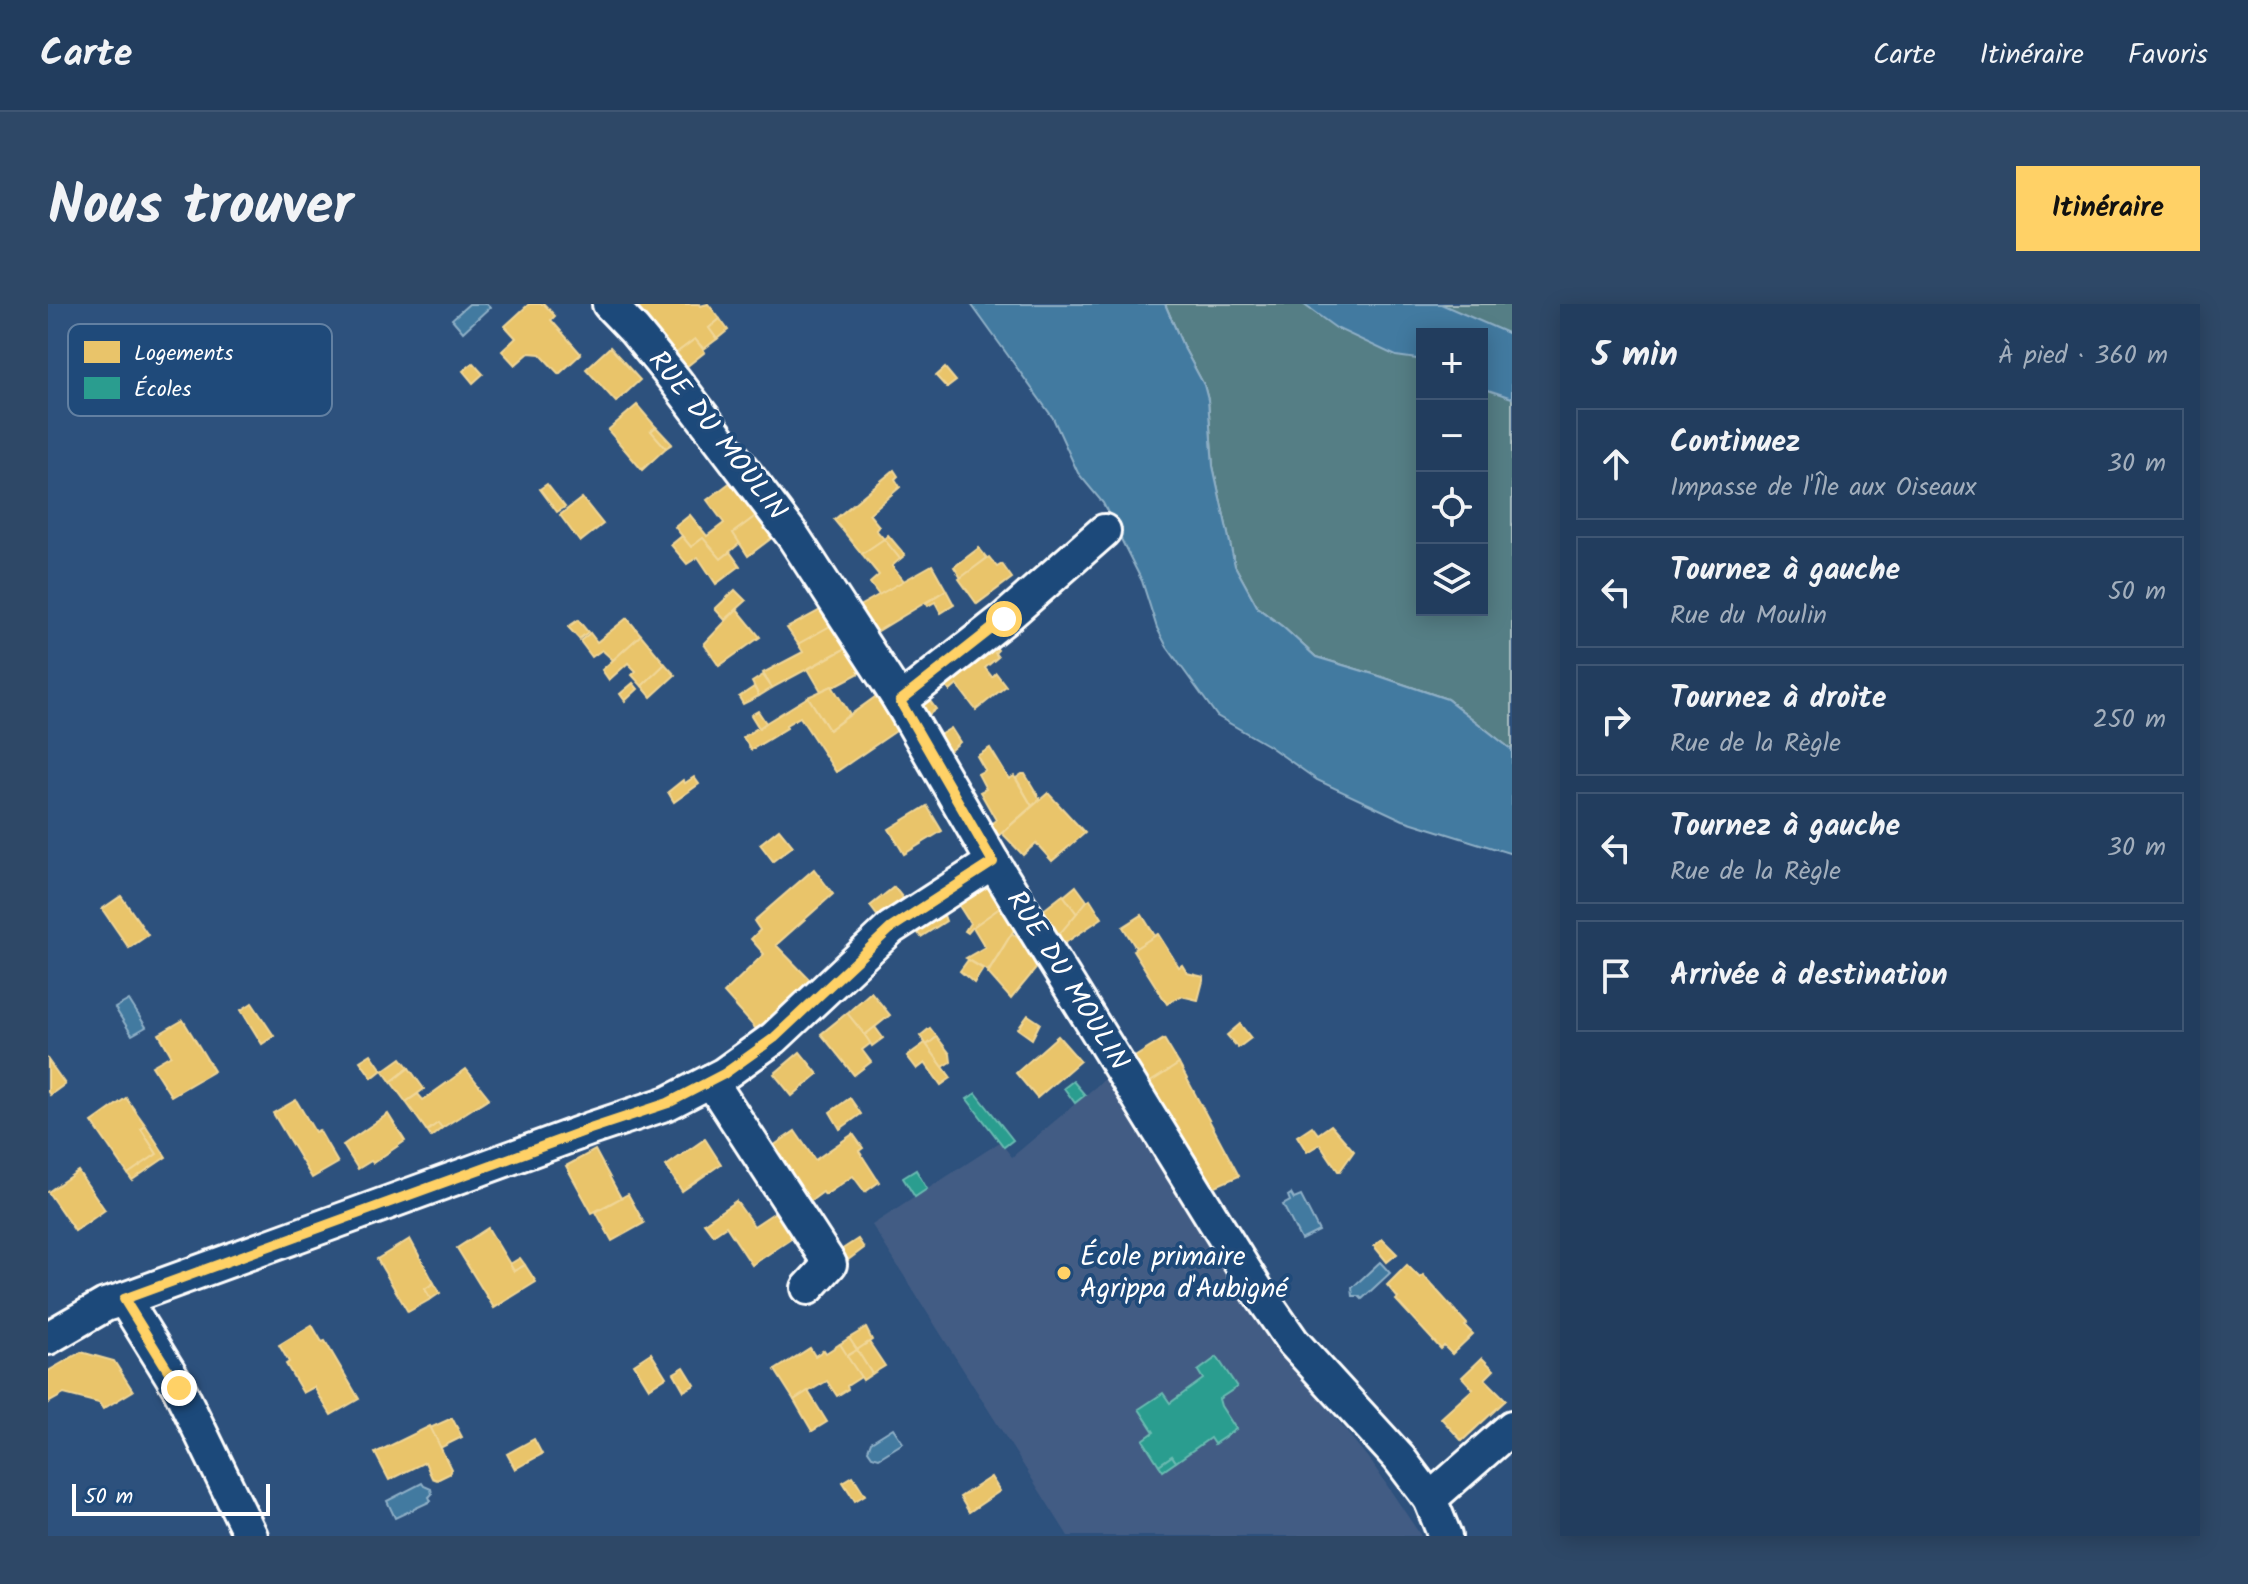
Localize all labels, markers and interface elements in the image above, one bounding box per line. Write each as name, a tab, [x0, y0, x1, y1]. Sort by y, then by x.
text: Carte	[40, 25, 132, 85]
text: Carte	[1873, 33, 1936, 78]
text: Itinéraire	[1980, 33, 2084, 78]
text: Favoris	[2128, 33, 2208, 78]
text: Nous trouver	[48, 163, 353, 253]
button: Itinéraire	[2016, 166, 2200, 251]
legend	[68, 324, 332, 416]
map controls	[1416, 328, 1488, 616]
button: +	[1416, 328, 1488, 400]
text: 5 min	[1592, 329, 1678, 383]
text: À pied · 360 m	[1998, 335, 2168, 377]
text: Logements	[134, 337, 234, 372]
street label: RUE DU MOULIN	[636, 341, 798, 531]
text: Écoles	[134, 373, 192, 408]
button: −	[1416, 400, 1488, 472]
text: Continuez	[1670, 419, 1800, 467]
icon: ahead	[1594, 442, 1638, 486]
text: 30 m	[2107, 443, 2166, 485]
text: Impasse de l'Île aux Oiseaux	[1670, 467, 1976, 509]
button: locate	[1416, 472, 1488, 544]
button: layers	[1416, 544, 1488, 616]
text: Tournez à gauche	[1670, 547, 1900, 595]
icon: left	[1594, 570, 1638, 614]
text: 50 m	[2108, 571, 2166, 613]
text: Rue du Moulin	[1670, 595, 1827, 637]
route start	[986, 601, 1022, 637]
text: Tournez à droite	[1670, 675, 1886, 723]
icon: right	[1594, 698, 1638, 742]
text: 250 m	[2093, 699, 2166, 741]
text: Rue de la Règle	[1670, 723, 1841, 765]
text: Tournez à gauche	[1670, 803, 1900, 851]
icon: left	[1594, 826, 1638, 870]
text: 30 m	[2107, 827, 2166, 869]
text: Rue de la Règle	[1670, 851, 1841, 893]
street label: RUE DU MOULIN	[993, 882, 1141, 1080]
text: Arrivée à destination	[1670, 952, 1948, 1000]
icon: arrive	[1594, 954, 1638, 998]
place label: École primaire Agrippa d'Aubigné	[1080, 1235, 1289, 1312]
marker: École primaire Agrippa d'Aubigné	[1055, 1264, 1073, 1282]
route end	[161, 1370, 197, 1406]
scale bar	[72, 1480, 270, 1516]
text: 50 m	[84, 1480, 133, 1515]

